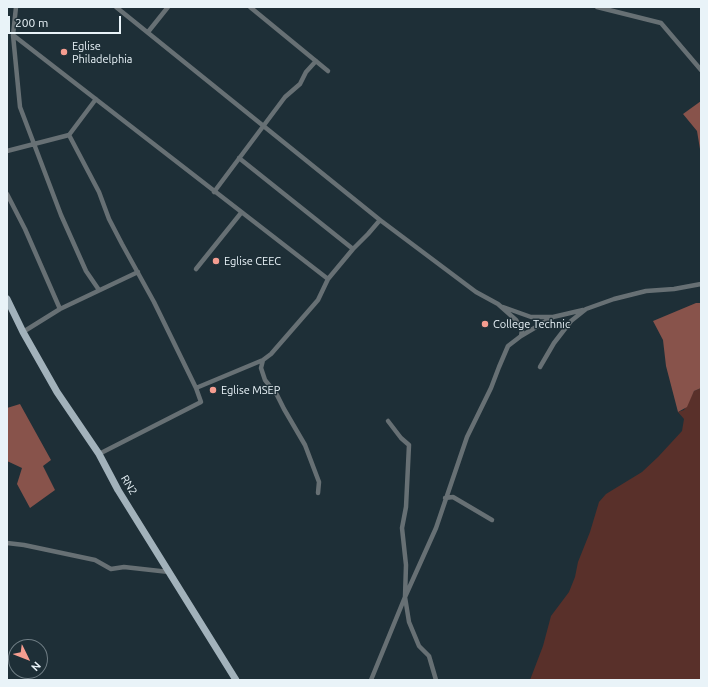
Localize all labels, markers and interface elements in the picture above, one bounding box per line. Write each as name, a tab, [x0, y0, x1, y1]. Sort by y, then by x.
scale bar	[10, 8, 123, 34]
text: 200 m	[15, 16, 48, 29]
place label: Eglise Philadelphia	[72, 39, 133, 65]
marker: Eglise Philadelphia	[59, 47, 69, 57]
place label: Eglise CEEC	[224, 254, 281, 268]
marker: Eglise CEEC	[211, 256, 221, 266]
place label: College Technic	[493, 317, 570, 331]
marker: College Technic	[480, 319, 490, 329]
place label: Eglise MSEP	[221, 383, 280, 397]
marker: Eglise MSEP	[208, 385, 218, 395]
street label: RN2	[118, 473, 140, 497]
north arrow	[8, 639, 48, 679]
text: N	[29, 659, 43, 674]

